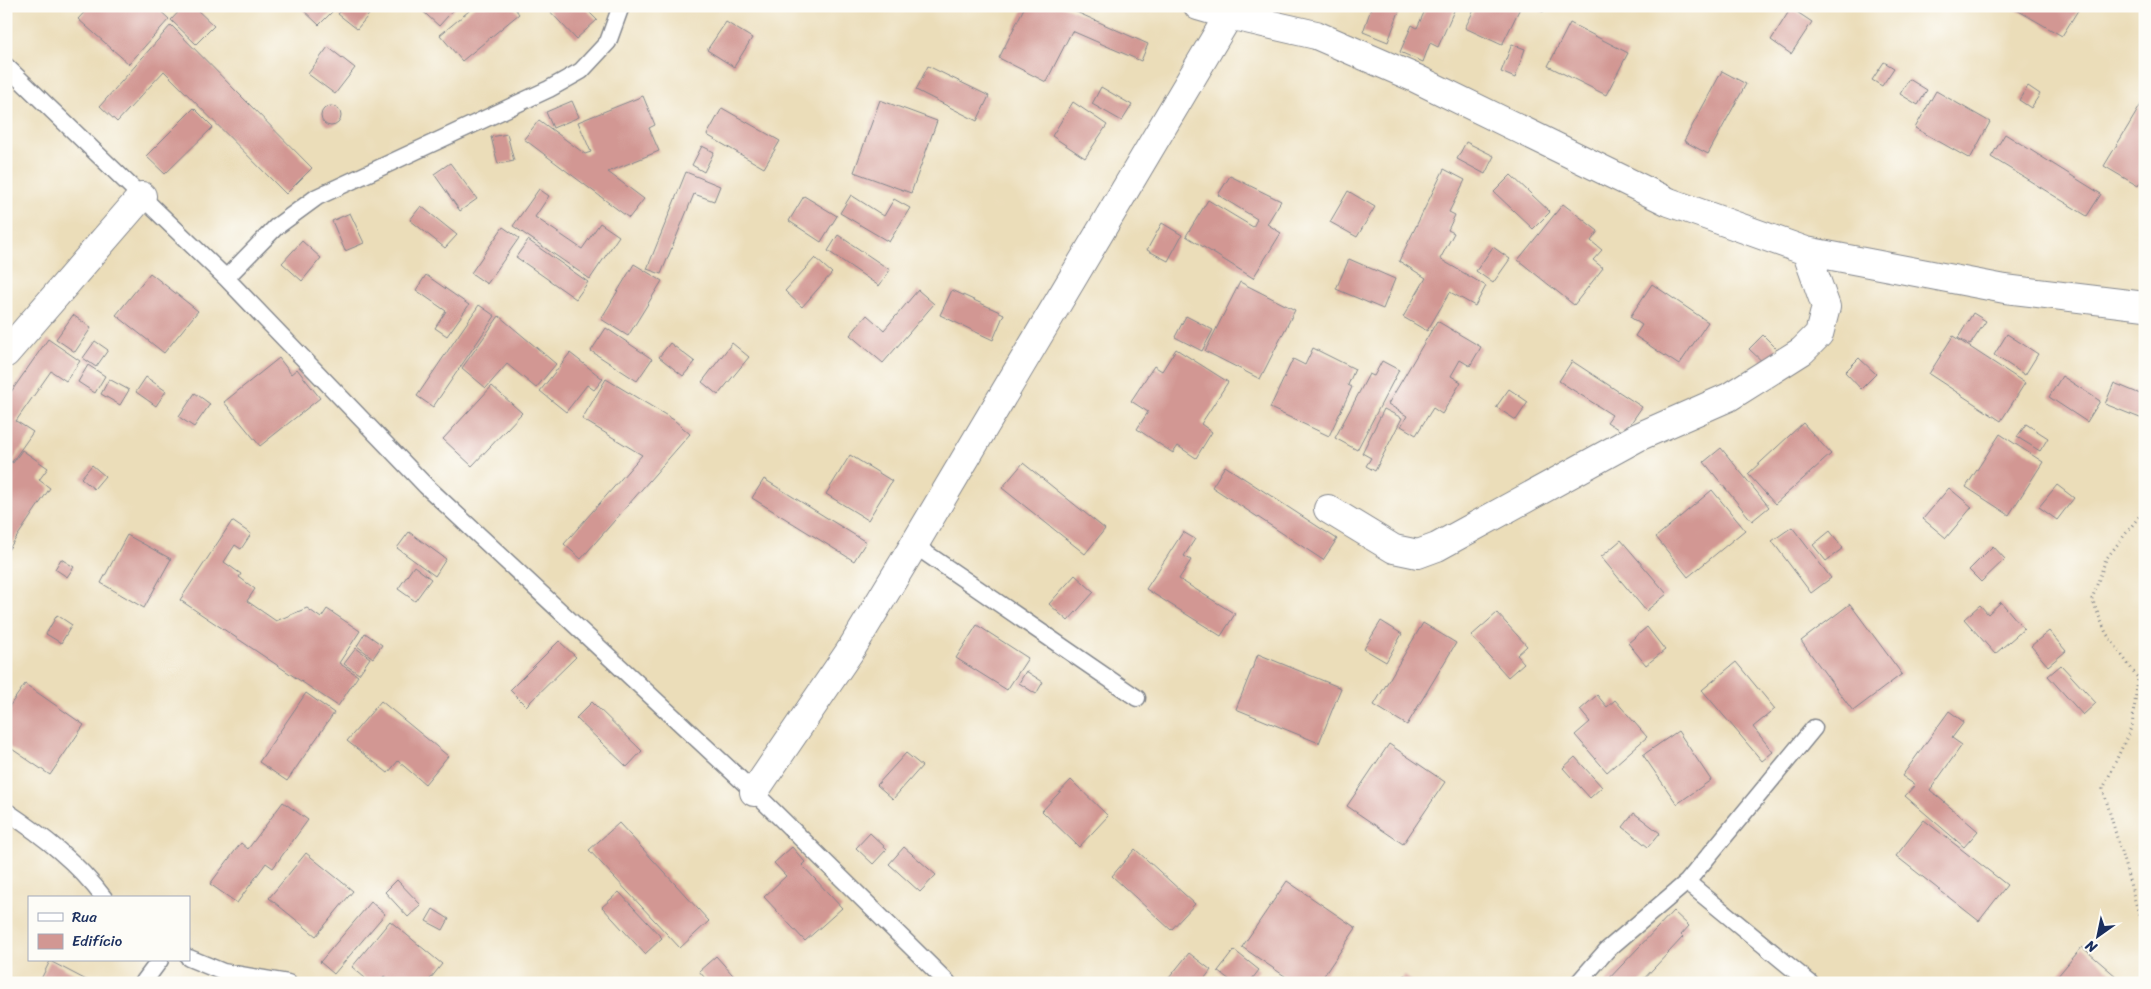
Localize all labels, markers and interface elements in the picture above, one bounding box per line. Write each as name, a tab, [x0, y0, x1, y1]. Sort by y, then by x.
legend	[28, 896, 190, 962]
text: Rua	[72, 904, 97, 930]
north arrow	[2074, 912, 2124, 962]
text: Edifício	[72, 928, 123, 954]
text: N	[2080, 933, 2103, 960]

